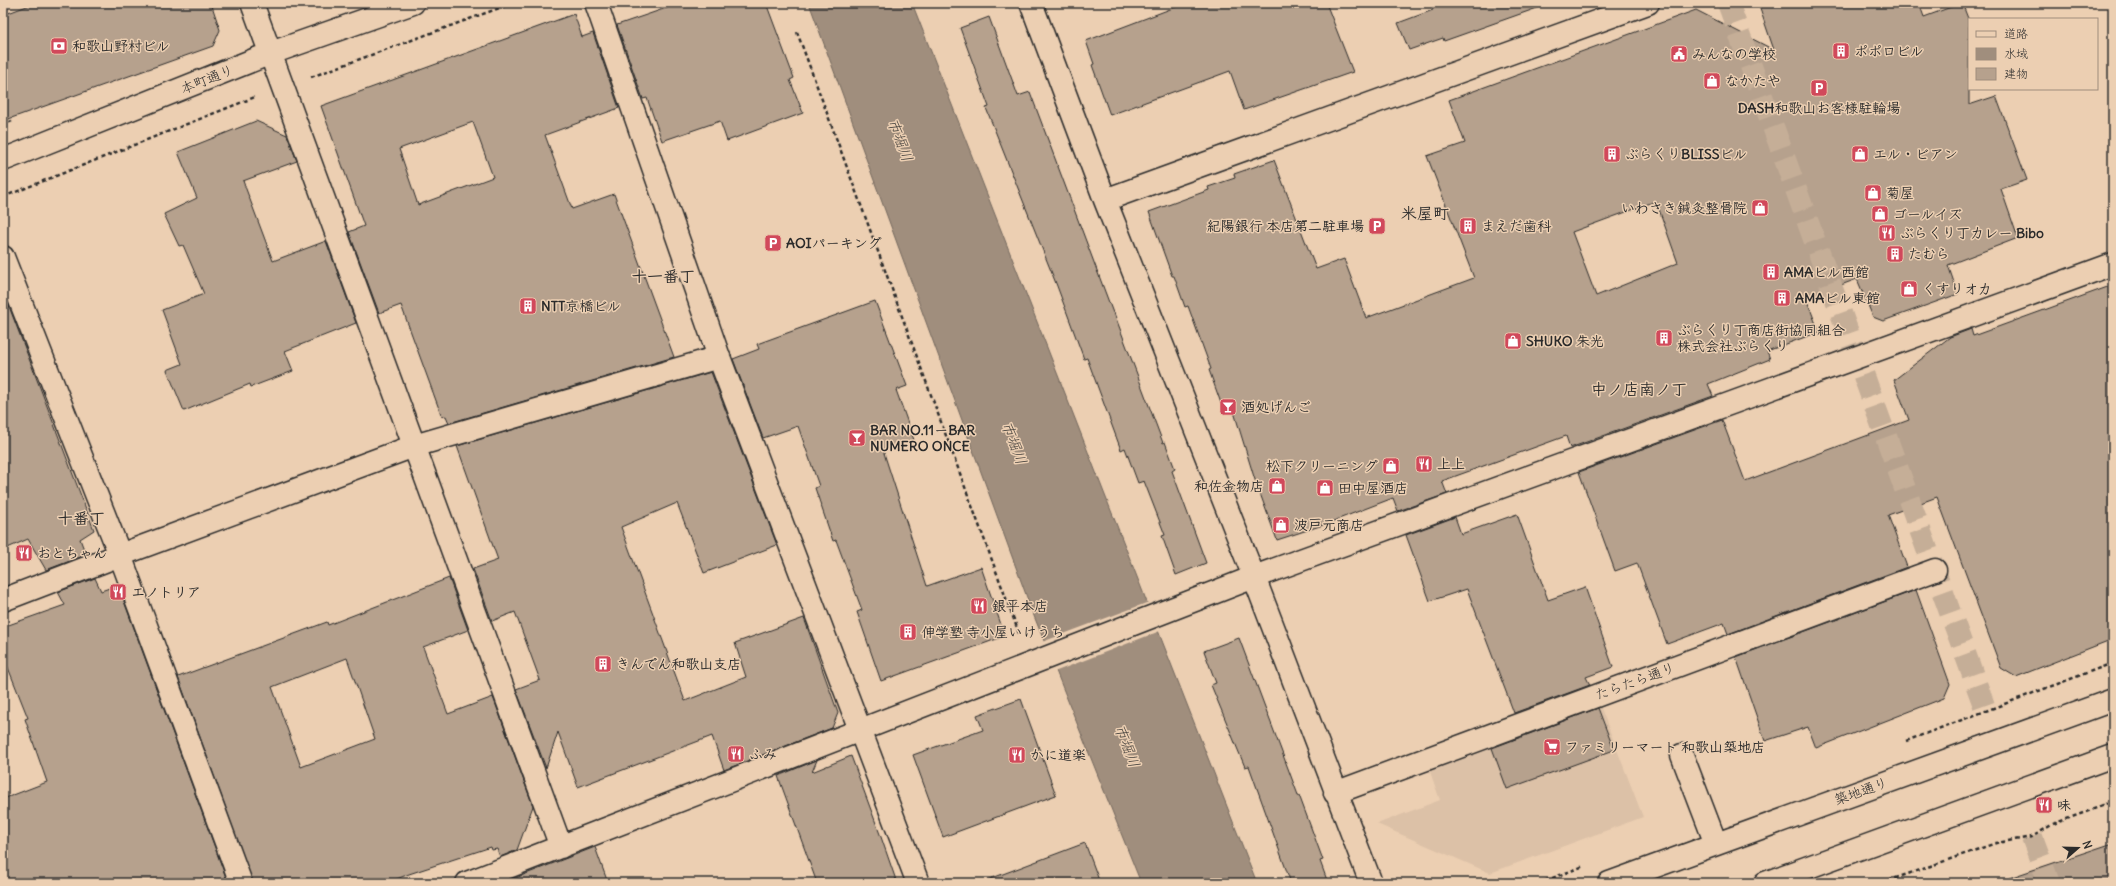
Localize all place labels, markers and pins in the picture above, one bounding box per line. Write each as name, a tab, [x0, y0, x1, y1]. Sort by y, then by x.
bank icon: 和歌山野村ビル	[49, 36, 69, 56]
place label: 和歌山野村ビル	[72, 37, 170, 55]
building icon: ポポロビル	[1831, 41, 1851, 61]
place label: ポポロビル	[1854, 42, 1924, 60]
public building icon: みんなの学校	[1669, 44, 1689, 64]
place label: みんなの学校	[1692, 45, 1776, 63]
shop icon: なかたや	[1702, 71, 1722, 91]
place label: なかたや	[1725, 72, 1781, 90]
parking icon: DASH和歌山お客様駐輪場	[1809, 78, 1829, 98]
place label: DASH和歌山お客様駐輪場	[1738, 99, 1900, 117]
building icon: ぶらくりBLISSビル	[1602, 144, 1622, 164]
shop icon: エル・ビアン	[1850, 144, 1870, 164]
place label: ぶらくりBLISSビル	[1625, 145, 1747, 163]
place label: エル・ビアン	[1873, 145, 1958, 163]
shop icon: 菊屋	[1863, 183, 1883, 203]
place label: 菊屋	[1886, 184, 1914, 202]
shop icon: いわさき鍼灸整骨院	[1750, 198, 1770, 218]
place label: いわさき鍼灸整骨院	[1621, 199, 1747, 217]
shop icon: ゴールイズ	[1870, 204, 1890, 224]
place label: ゴールイズ	[1893, 205, 1962, 223]
parking icon: 紀陽銀行 本店第二駐車場	[1367, 216, 1387, 236]
building icon: まえだ歯科	[1458, 216, 1478, 236]
place label: 紀陽銀行 本店第二駐車場	[1207, 217, 1364, 235]
place label: まえだ歯科	[1481, 217, 1552, 235]
restaurant icon: ぶらくり丁カレー Bibo	[1877, 223, 1897, 243]
place label: ぶらくり丁カレー Bibo	[1900, 224, 2044, 242]
parking icon: AOIパーキング	[763, 233, 783, 253]
place label: AOIパーキング	[786, 234, 882, 252]
building icon: たむら	[1885, 244, 1905, 264]
place label: たむら	[1908, 245, 1950, 263]
building icon: AMAビル西館	[1761, 262, 1781, 282]
place label: AMAビル西館	[1784, 263, 1869, 281]
shop icon: くすりオカ	[1899, 279, 1919, 299]
place label: くすりオカ	[1922, 280, 1992, 298]
building icon: AMAビル東館	[1772, 288, 1792, 308]
place label: AMAビル東館	[1795, 289, 1880, 307]
building icon: NTT京橋ビル	[518, 296, 538, 316]
place label: NTT京橋ビル	[541, 297, 621, 315]
place label: ぶらくり丁商店街協同組合 株式会社ぶらくり	[1677, 321, 1845, 355]
building icon: ぶらくり丁商店街協同組合 株式会社ぶらくり	[1654, 328, 1674, 348]
shop icon: SHUKO 朱光	[1503, 331, 1523, 351]
place label: SHUKO 朱光	[1526, 332, 1604, 350]
bar icon: 酒処げんご	[1218, 397, 1238, 417]
place label: 酒処げんご	[1241, 398, 1311, 416]
place label: BAR NO.11ーBAR NUMERO ONCE	[870, 421, 975, 455]
bar icon: BAR NO.11ーBAR NUMERO ONCE	[847, 428, 867, 448]
restaurant icon: 上上	[1414, 454, 1434, 474]
place label: 上上	[1437, 455, 1465, 473]
shop icon: 松下クリーニング	[1381, 456, 1401, 476]
place label: 松下クリーニング	[1266, 457, 1378, 475]
shop icon: 和佐金物店	[1267, 476, 1287, 496]
place label: 和佐金物店	[1194, 477, 1264, 495]
shop icon: 田中屋酒店	[1315, 478, 1335, 498]
place label: 田中屋酒店	[1338, 479, 1408, 497]
shop icon: 波戸元商店	[1271, 515, 1291, 535]
place label: 波戸元商店	[1294, 516, 1364, 534]
restaurant icon: おとちゃん	[14, 543, 34, 563]
place label: おとちゃん	[37, 544, 107, 562]
restaurant icon: エノトリア	[108, 582, 128, 602]
place label: エノトリア	[131, 583, 201, 601]
restaurant icon: 銀平本店	[969, 596, 989, 616]
place label: 銀平本店	[992, 597, 1048, 615]
building icon: 伸学塾 寺小屋いけうち	[898, 622, 918, 642]
place label: 伸学塾 寺小屋いけうち	[921, 623, 1065, 641]
building icon: きんでん和歌山支店	[593, 654, 613, 674]
place label: きんでん和歌山支店	[616, 655, 741, 673]
supermarket icon: ファミリーマート 和歌山築地店	[1542, 737, 1562, 757]
place label: ファミリーマート 和歌山築地店	[1565, 738, 1765, 756]
restaurant icon: ふみ	[726, 744, 746, 764]
place label: ふみ	[749, 745, 777, 763]
restaurant icon: かに道楽	[1007, 745, 1027, 765]
place label: かに道楽	[1030, 746, 1086, 764]
restaurant icon: 味	[2034, 795, 2054, 815]
place label: 味	[2057, 796, 2071, 814]

